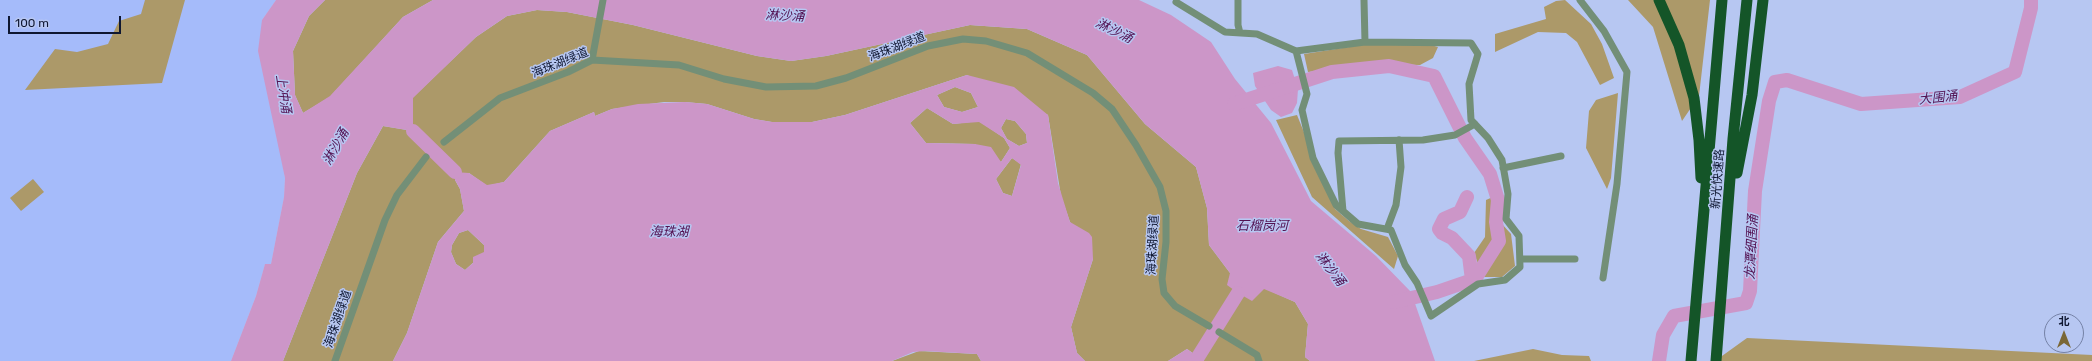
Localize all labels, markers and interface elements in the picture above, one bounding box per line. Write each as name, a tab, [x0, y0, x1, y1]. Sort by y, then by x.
water label: 淋沙涌	[765, 7, 805, 25]
scale bar	[10, 8, 123, 34]
water label: 淋沙涌	[1093, 15, 1135, 47]
text: 100 m	[15, 16, 49, 30]
street label: 海珠湖绿道	[866, 30, 928, 64]
street label: 海珠湖绿道	[529, 45, 591, 81]
water label: 上冲涌	[272, 74, 294, 114]
water label: 大围涌	[1918, 88, 1958, 108]
water label: 淋沙涌	[320, 126, 352, 168]
street label: 新光快速路	[1709, 149, 1727, 209]
water label: 龙潭细围涌	[1743, 214, 1761, 280]
street label: 海珠湖绿道	[1144, 215, 1162, 275]
water label: 石榴岗河	[1236, 218, 1288, 234]
water label: 海珠湖	[650, 224, 688, 240]
water label: 淋沙涌	[1312, 249, 1348, 289]
street label: 海珠湖绿道	[321, 288, 355, 350]
north arrow	[2044, 313, 2084, 353]
text: 北	[2059, 315, 2070, 328]

